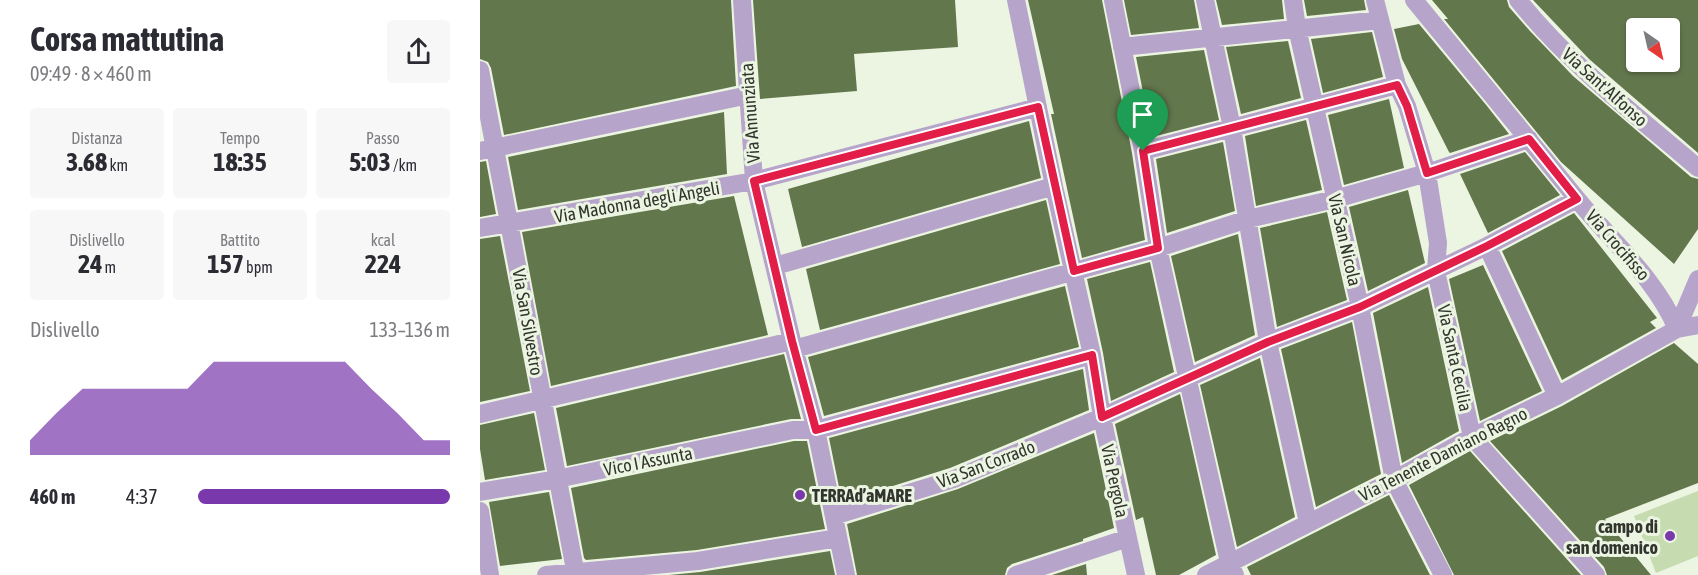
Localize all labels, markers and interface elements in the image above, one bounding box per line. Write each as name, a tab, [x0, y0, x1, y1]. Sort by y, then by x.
north arrow	[1626, 18, 1680, 72]
map controls	[1626, 18, 1680, 72]
text: Corsa mattutina	[30, 20, 224, 58]
button: share	[387, 20, 450, 83]
street label: Via Sant'Alfonso	[1558, 43, 1652, 131]
text: 09:49 · 8 × 460 m	[30, 62, 152, 85]
street label: Via Annunziata	[736, 62, 764, 164]
pin	[1117, 89, 1168, 151]
icon: arrive	[1126, 98, 1159, 131]
text: Distanza	[71, 129, 123, 147]
text: Tempo	[220, 129, 260, 147]
text: Passo	[366, 129, 400, 147]
text: 3.68	[66, 147, 107, 177]
text: 18:35	[213, 147, 267, 177]
text: 5:03	[349, 147, 391, 177]
text: km	[107, 156, 128, 174]
text: /km	[391, 156, 417, 174]
street label: Via Madonna degli Angeli	[553, 177, 721, 227]
street label: Via San Nicola	[1324, 192, 1366, 288]
street label: Via Crocifisso	[1582, 205, 1654, 285]
text: Dislivello	[69, 231, 125, 249]
text: Battito	[220, 231, 260, 249]
text: kcal	[371, 231, 395, 249]
text: 24	[78, 249, 102, 279]
text: 157	[207, 249, 244, 279]
text: 224	[365, 249, 401, 279]
text: m	[102, 258, 116, 276]
text: bpm	[244, 258, 273, 276]
street label: Via San Silvestro	[508, 267, 548, 377]
street label: Via Santa Cecilia	[1433, 303, 1477, 413]
text: Dislivello	[30, 318, 100, 341]
text: 133–136 m	[369, 318, 450, 341]
street label: Via Tenente Damiano Ragno	[1355, 402, 1531, 506]
street label: Via San Corrado	[934, 436, 1038, 492]
street label: Vico I Assunta	[602, 442, 694, 480]
street label: Via Pergola	[1097, 442, 1133, 520]
text: 460 m	[30, 485, 75, 508]
text: 4:37	[126, 485, 158, 508]
place label: TERRAd’aMARE	[812, 485, 912, 506]
marker: TERRAd’aMARE	[793, 488, 807, 502]
place label: campo di san domenico	[1566, 516, 1658, 558]
marker: campo di san domenico	[1663, 529, 1677, 543]

